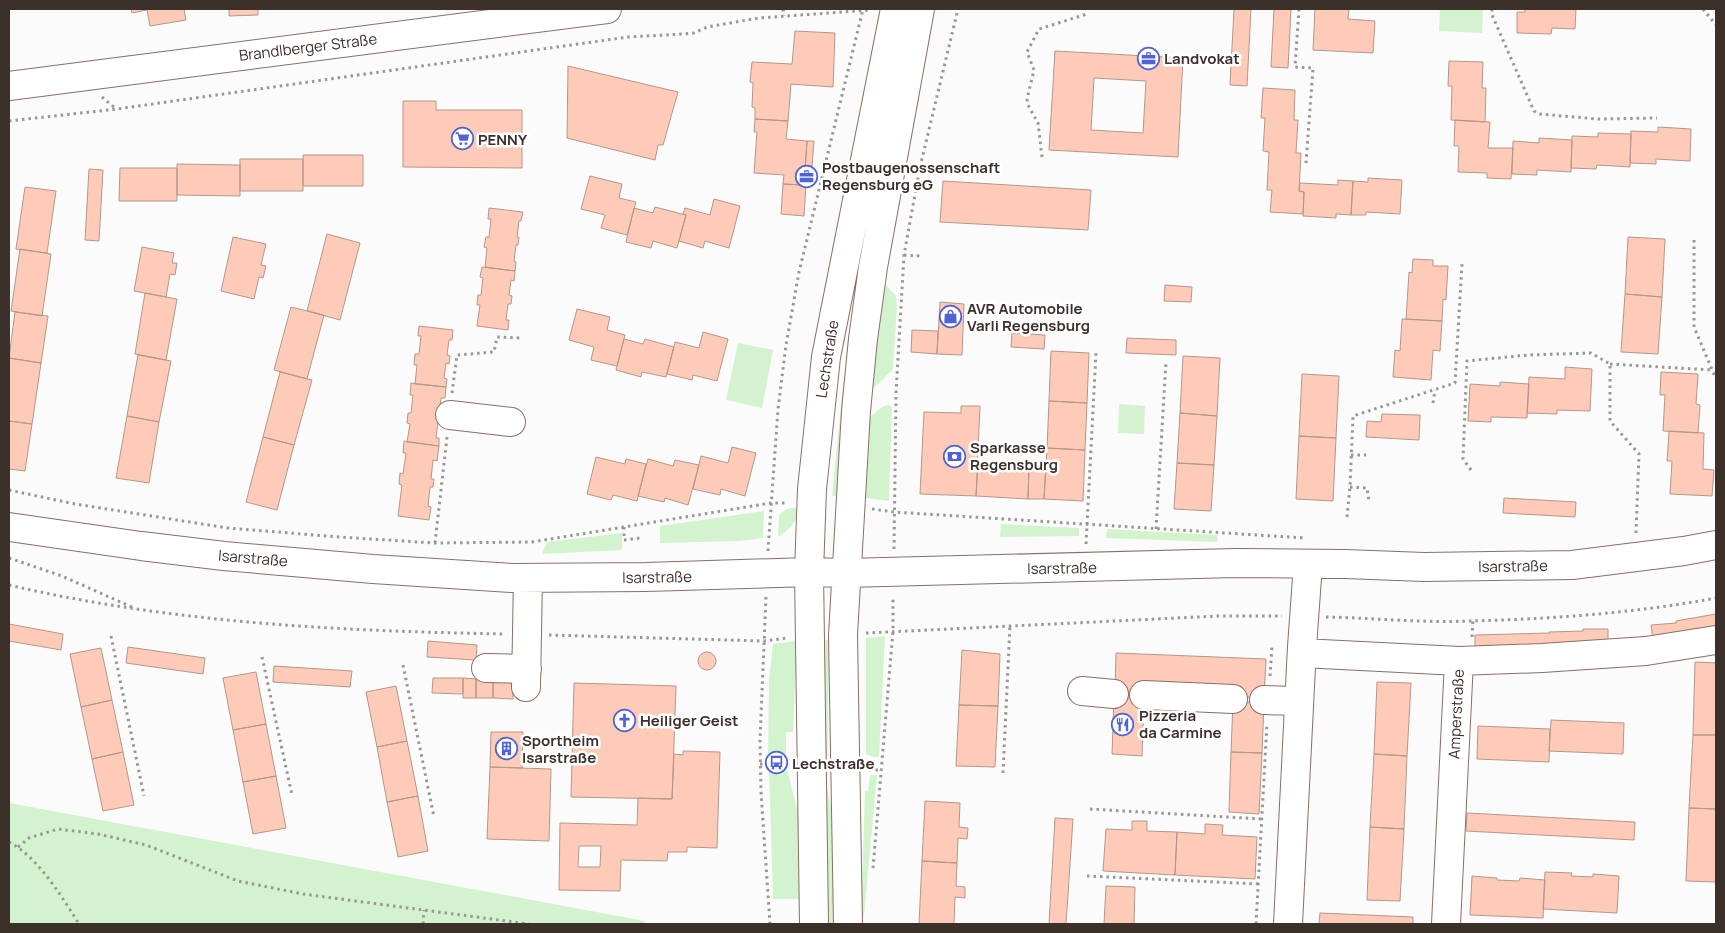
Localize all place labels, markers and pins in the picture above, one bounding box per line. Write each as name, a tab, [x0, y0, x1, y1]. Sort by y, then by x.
office icon: Landvokat	[1136, 46, 1160, 70]
place label: Landvokat	[1164, 48, 1240, 69]
supermarket icon: PENNY	[450, 127, 474, 151]
place label: PENNY	[478, 129, 528, 150]
place label: Postbaugenossenschaft Regensburg eG	[822, 157, 1000, 195]
office icon: Postbaugenossenschaft Regensburg eG	[794, 164, 818, 188]
place label: AVR Automobile Varli Regensburg	[967, 298, 1090, 336]
shop icon: AVR Automobile Varli Regensburg	[939, 305, 963, 329]
place label: Sparkasse Regensburg	[970, 437, 1058, 475]
bank icon: Sparkasse Regensburg	[942, 444, 966, 468]
place label: Pizzeria da Carmine	[1139, 705, 1222, 743]
church icon: Heiliger Geist	[612, 708, 636, 732]
place label: Heiliger Geist	[640, 710, 739, 731]
restaurant icon: Pizzeria da Carmine	[1111, 712, 1135, 736]
place label: Sportheim Isarstraße	[522, 730, 599, 768]
building icon: Sportheim Isarstraße	[494, 737, 518, 761]
bus stop icon: Lechstraße	[764, 751, 788, 775]
place label: Lechstraße	[792, 753, 875, 774]

